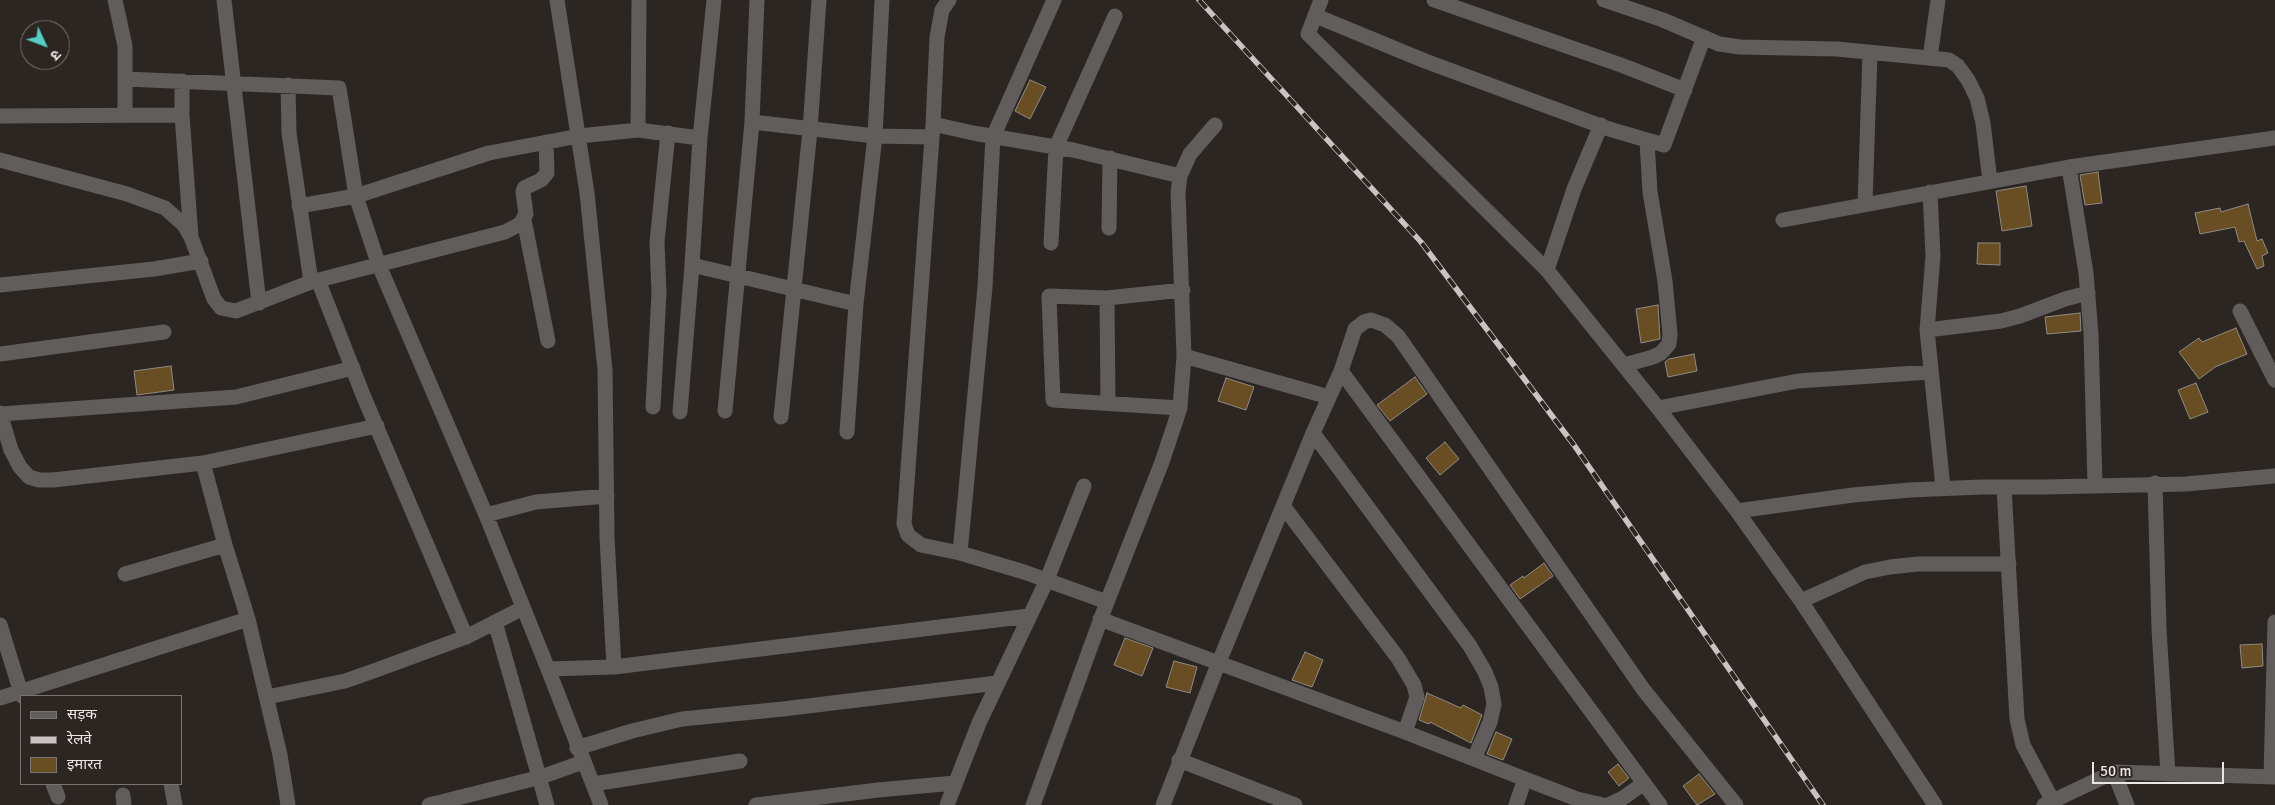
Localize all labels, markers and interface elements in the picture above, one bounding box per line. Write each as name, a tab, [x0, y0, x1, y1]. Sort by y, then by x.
north arrow	[20, 20, 70, 70]
text: उ	[47, 46, 65, 64]
legend	[20, 695, 182, 785]
text: सड़क	[67, 705, 97, 723]
text: रेलवे	[67, 730, 92, 748]
scale bar	[2095, 752, 2228, 784]
text: इमारत	[67, 755, 102, 773]
text: 50 m	[2100, 762, 2131, 780]

